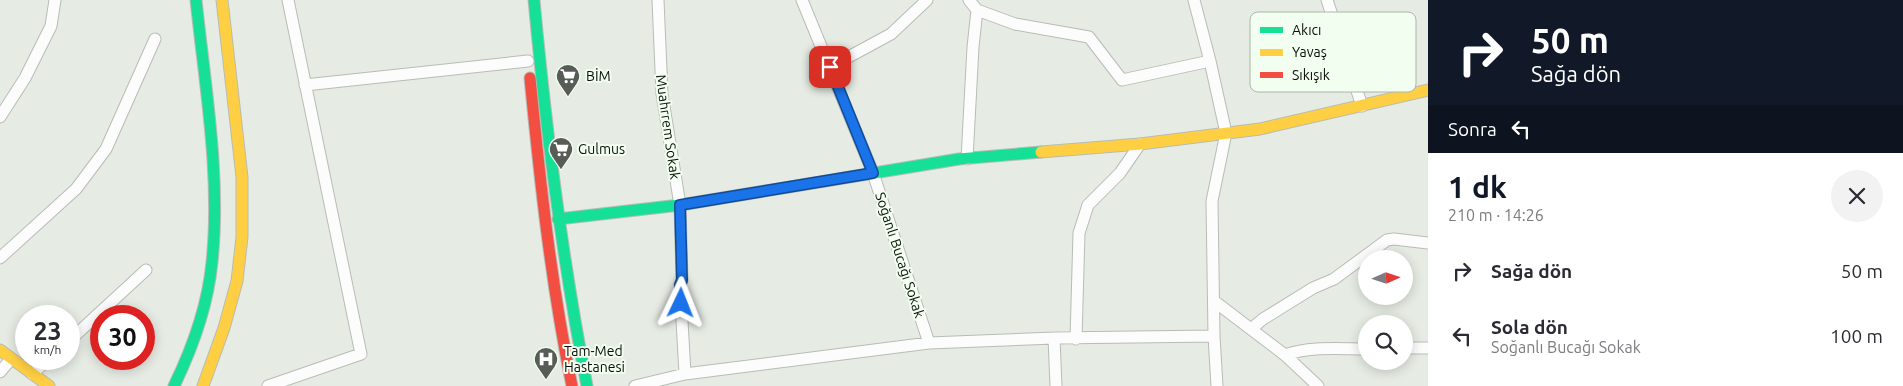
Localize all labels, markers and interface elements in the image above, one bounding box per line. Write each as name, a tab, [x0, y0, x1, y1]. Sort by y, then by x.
legend	[1250, 12, 1416, 92]
icon: right	[1448, 20, 1513, 85]
text: 50 m	[1531, 20, 1609, 60]
text: Akıcı	[1292, 22, 1321, 38]
text: Yavaş	[1292, 44, 1327, 60]
pin	[809, 46, 851, 88]
icon: arrive	[816, 53, 844, 81]
text: Sağa dön	[1531, 61, 1621, 86]
supermarket icon: BİM	[555, 63, 581, 97]
text: Sıkışık	[1292, 67, 1330, 83]
place label: BİM	[586, 68, 611, 84]
street label: Muahrrem Sokak	[653, 73, 683, 181]
icon: left	[1507, 115, 1535, 143]
text: Sonra	[1448, 118, 1497, 140]
supermarket icon: Gulmus	[548, 136, 574, 170]
place label: Gulmus	[578, 141, 625, 157]
text: 1 dk	[1448, 170, 1507, 204]
button: close	[1831, 170, 1883, 222]
street label: Soğanlı Bucağı Sokak	[872, 190, 928, 320]
text: 210 m · 14:26	[1448, 206, 1544, 224]
north arrow	[1358, 250, 1412, 305]
map controls	[1358, 250, 1413, 370]
icon: right	[1448, 257, 1476, 285]
text: Sağa dön	[1491, 260, 1572, 282]
text: 50 m	[1841, 260, 1883, 282]
position arrow	[654, 276, 706, 328]
speed limit sign: 30	[90, 305, 155, 370]
button: search	[1358, 315, 1413, 370]
text: Sola dön	[1491, 316, 1568, 338]
text: 23	[33, 317, 62, 345]
icon: left	[1448, 322, 1476, 350]
text: 100 m	[1830, 325, 1883, 347]
text: Soğanlı Bucağı Sokak	[1491, 338, 1641, 356]
text: km/h	[34, 343, 61, 356]
place label: Tam-Med Hastanesi	[564, 343, 625, 375]
hospital icon: Tam-Med Hastanesi	[533, 346, 559, 380]

